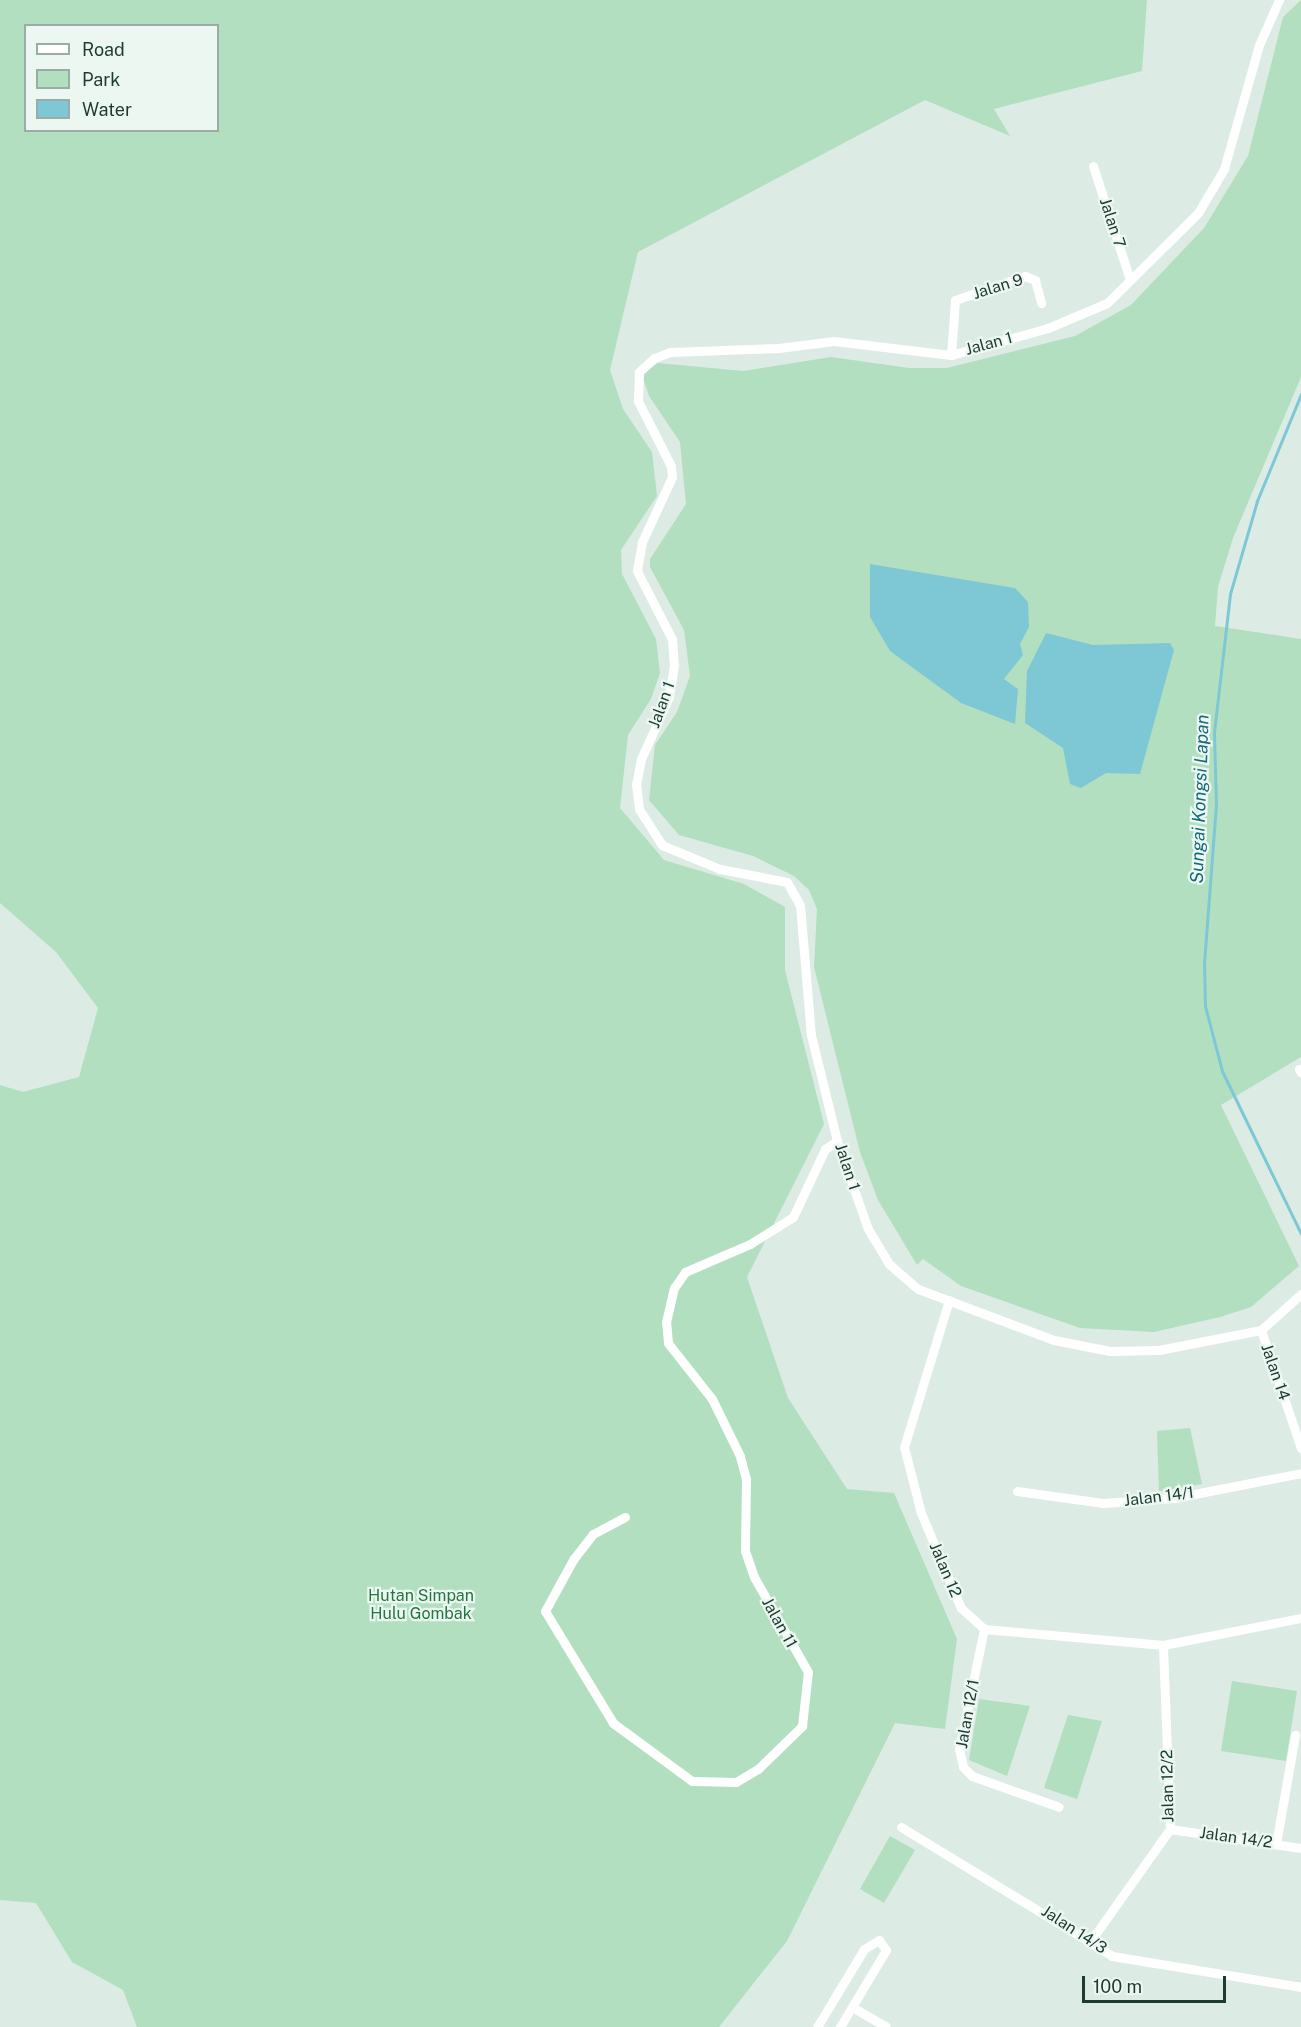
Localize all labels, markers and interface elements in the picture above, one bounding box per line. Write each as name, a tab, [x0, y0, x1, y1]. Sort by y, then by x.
legend	[24, 24, 219, 132]
text: Road	[82, 39, 125, 60]
text: Park	[82, 69, 120, 90]
text: Water	[82, 99, 132, 120]
street label: Jalan 7	[1095, 196, 1129, 250]
street label: Jalan 9	[970, 270, 1026, 304]
street label: Jalan 1	[963, 328, 1015, 360]
street label: Jalan 1	[645, 679, 679, 731]
water label: Sungai Kongsi Lapan	[1186, 714, 1214, 884]
street label: Jalan 1	[830, 1141, 864, 1193]
street label: Jalan 14	[1256, 1341, 1294, 1403]
street label: Jalan 14/1	[1123, 1483, 1195, 1511]
street label: Jalan 12	[925, 1540, 965, 1600]
park label: Hutan Simpan Hulu Gombak	[368, 1586, 474, 1624]
street label: Jalan 11	[757, 1594, 801, 1652]
street label: Jalan 12/1	[952, 1678, 984, 1750]
street label: Jalan 12/2	[1158, 1749, 1178, 1823]
street label: Jalan 14/2	[1198, 1823, 1274, 1853]
street label: Jalan 14/3	[1038, 1902, 1110, 1958]
scale bar	[1085, 1964, 1229, 2002]
text: 100 m	[1093, 1976, 1142, 1997]

